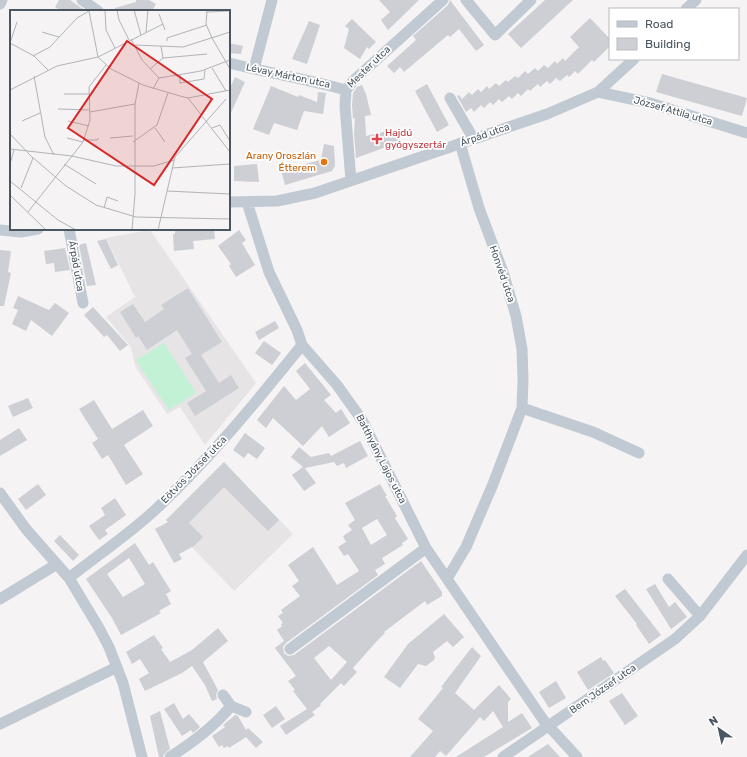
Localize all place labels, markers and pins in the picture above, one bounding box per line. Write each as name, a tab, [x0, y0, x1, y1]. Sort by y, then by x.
place label: Hajdú gyógyszertár	[385, 127, 446, 151]
marker: Hajdú gyógyszertár	[372, 134, 382, 144]
place label: Arany Oroszlán Étterem	[246, 150, 316, 174]
marker: Arany Oroszlán Étterem	[319, 157, 329, 167]

